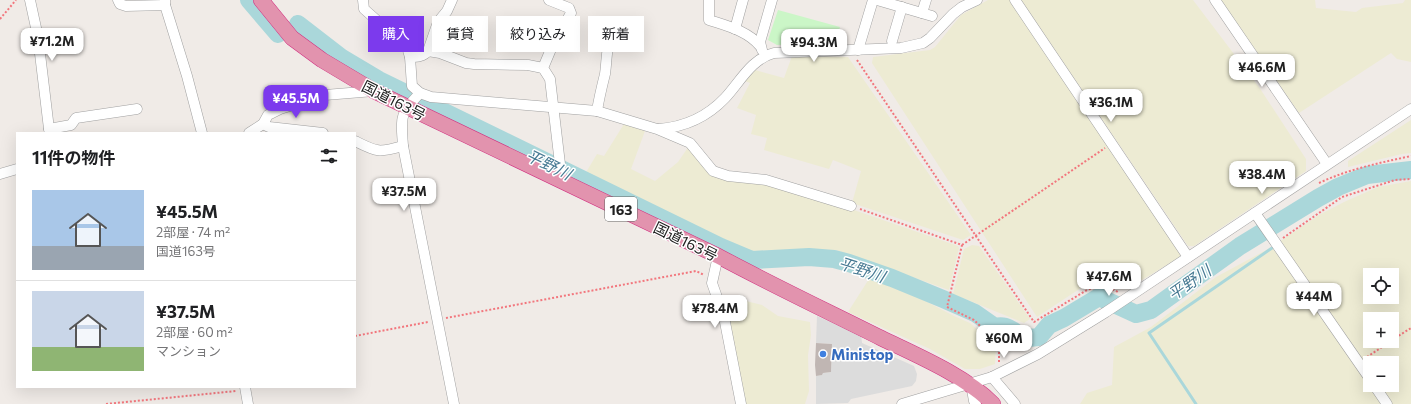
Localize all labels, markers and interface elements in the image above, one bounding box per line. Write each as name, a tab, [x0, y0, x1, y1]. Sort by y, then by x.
chip: 購入	[368, 16, 424, 52]
chip: 賃貸	[432, 16, 488, 52]
chip: 絞り込み	[496, 16, 580, 52]
chip: 新着	[588, 16, 644, 52]
pin: ¥71.2M	[19, 28, 85, 62]
pin: ¥94.3M	[781, 29, 847, 63]
text: ¥71.2M	[30, 33, 74, 49]
text: ¥94.3M	[790, 34, 838, 50]
pin: ¥46.6M	[1229, 54, 1295, 88]
text: ¥46.6M	[1238, 59, 1286, 75]
street label: 国道163号	[359, 76, 429, 124]
pin: ¥45.5M	[263, 85, 329, 119]
pin: ¥36.1M	[1078, 89, 1144, 123]
text: ¥45.5M	[272, 90, 320, 106]
text: ¥36.1M	[1089, 94, 1133, 110]
icon: filters	[318, 145, 340, 167]
water label: 平野川	[523, 145, 577, 184]
text: 11件の物件	[32, 147, 115, 168]
pin: ¥38.4M	[1229, 161, 1295, 195]
text: ¥38.4M	[1238, 166, 1286, 182]
pin: ¥37.5M	[371, 178, 437, 212]
text: ¥37.5M	[381, 183, 427, 199]
road number: 163	[605, 197, 637, 221]
text: ¥45.5M	[156, 201, 218, 222]
icon: home	[64, 206, 112, 254]
street label: 国道163号	[651, 218, 721, 264]
text: 2部屋 · 74 m²	[156, 224, 230, 240]
text: 国道163号	[156, 243, 216, 259]
water label: 平野川	[836, 253, 890, 286]
water label: 平野川	[1164, 259, 1216, 304]
pin: ¥47.6M	[1076, 263, 1142, 297]
text: ¥47.6M	[1086, 268, 1132, 284]
map controls	[1363, 268, 1399, 392]
button: locate	[1363, 268, 1399, 304]
pin: ¥44M	[1290, 283, 1338, 317]
text: ¥44M	[1296, 288, 1332, 304]
pin: ¥78.4M	[682, 295, 748, 329]
text: ¥78.4M	[691, 300, 739, 316]
text: ¥37.5M	[156, 301, 215, 322]
icon: home	[64, 307, 112, 355]
button: +	[1363, 312, 1399, 348]
text: 2部屋 · 60 m²	[156, 324, 233, 340]
pin: ¥60M	[980, 325, 1028, 359]
text: ¥60M	[985, 330, 1023, 346]
text: マンション	[156, 343, 221, 359]
place label: Ministop	[831, 345, 894, 363]
marker: Ministop	[818, 349, 828, 359]
button: −	[1363, 356, 1399, 392]

